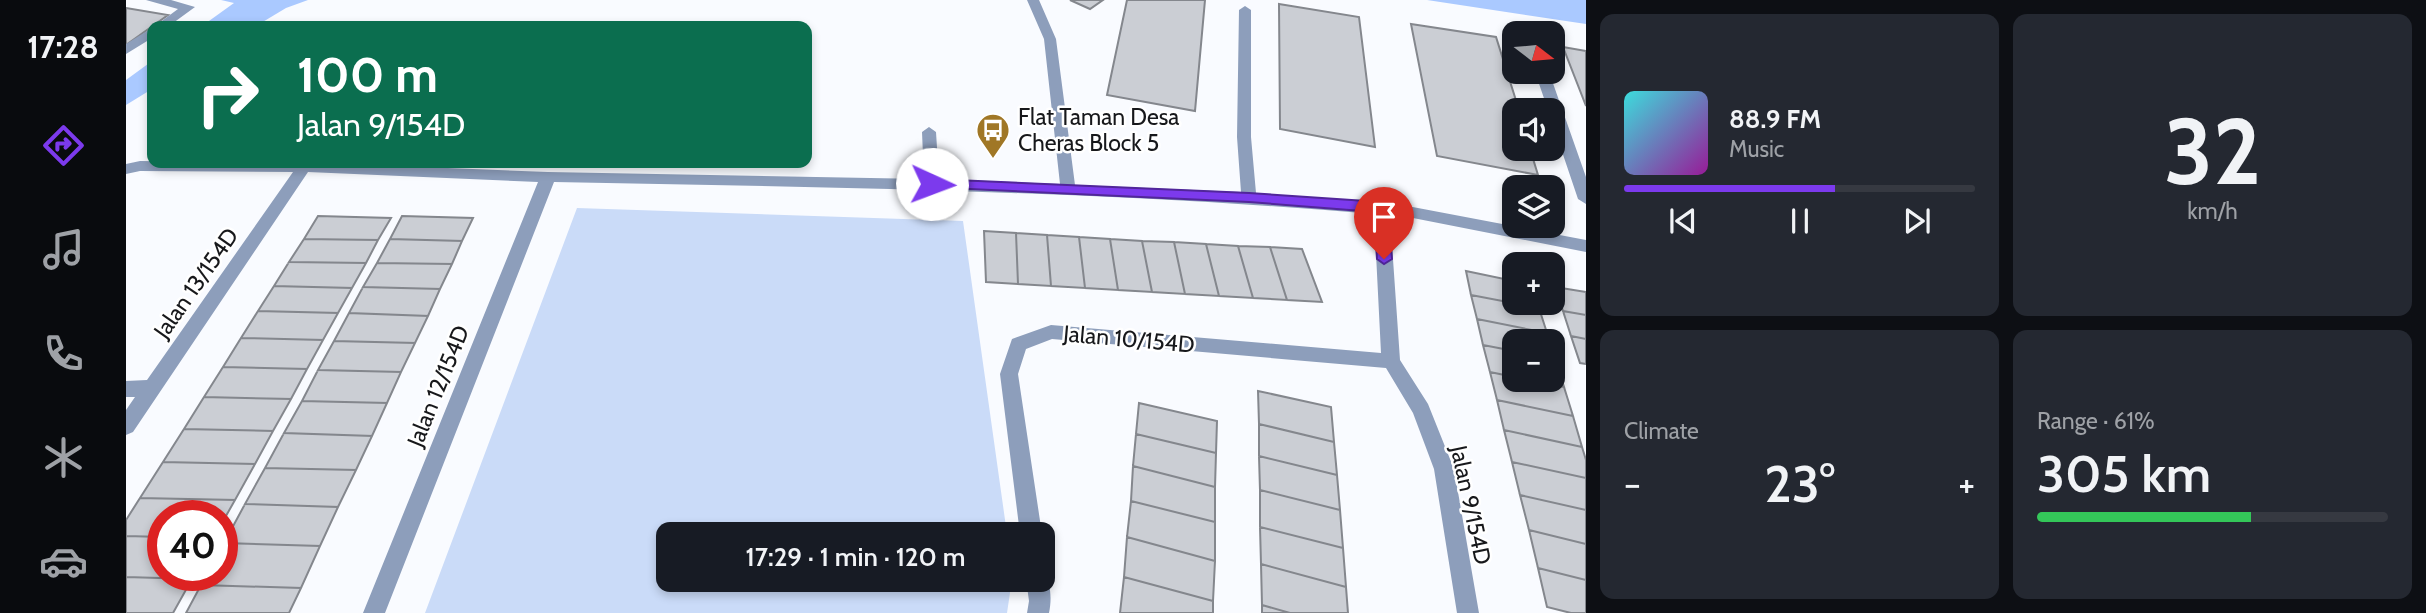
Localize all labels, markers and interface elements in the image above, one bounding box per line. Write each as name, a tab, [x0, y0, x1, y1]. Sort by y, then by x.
north arrow	[1502, 21, 1564, 84]
map controls	[1502, 21, 1565, 392]
text: 17:28	[27, 27, 99, 66]
text: 100 m	[297, 45, 438, 104]
icon: right	[182, 49, 273, 140]
text: 32	[2164, 96, 2261, 207]
button: sound	[1502, 98, 1565, 161]
place label: Flat Taman Desa Cheras Block 5	[1018, 103, 1179, 157]
text: 88.9 FM	[1729, 103, 1821, 135]
text: Jalan 9/154D	[297, 105, 465, 144]
bus stop icon: Flat Taman Desa Cheras Block 5	[974, 111, 1012, 160]
icon: directions	[39, 121, 88, 170]
text: Music	[1729, 135, 1784, 163]
position arrow	[895, 147, 969, 221]
button: layers	[1502, 175, 1565, 238]
pin	[1354, 187, 1414, 259]
text: km/h	[2187, 197, 2238, 225]
icon: arrive	[1365, 198, 1403, 236]
icon: previous	[1664, 202, 1702, 240]
icon: pause	[1781, 202, 1819, 240]
icon: next	[1898, 202, 1936, 240]
street label: Jalan 13/154D	[147, 222, 244, 344]
icon: music	[39, 225, 88, 274]
button: +	[1502, 252, 1565, 315]
street label: Jalan 10/154D	[1061, 319, 1196, 359]
street label: Jalan 12/154D	[401, 321, 475, 452]
icon: phone	[39, 329, 88, 378]
button: −	[1502, 329, 1565, 392]
text: Range · 61%	[2037, 407, 2155, 435]
text: Climate	[1624, 417, 1699, 445]
icon: climate	[39, 433, 88, 482]
street label: Jalan 9/154D	[1445, 442, 1497, 567]
text: 305 km	[2037, 442, 2211, 505]
text: 23°	[1764, 452, 1835, 515]
text: −	[1624, 460, 1641, 507]
text: +	[1958, 460, 1975, 507]
speed limit sign: 40	[147, 500, 238, 591]
icon: car	[39, 537, 88, 586]
text: 17:29 · 1 min · 120 m	[746, 541, 965, 573]

